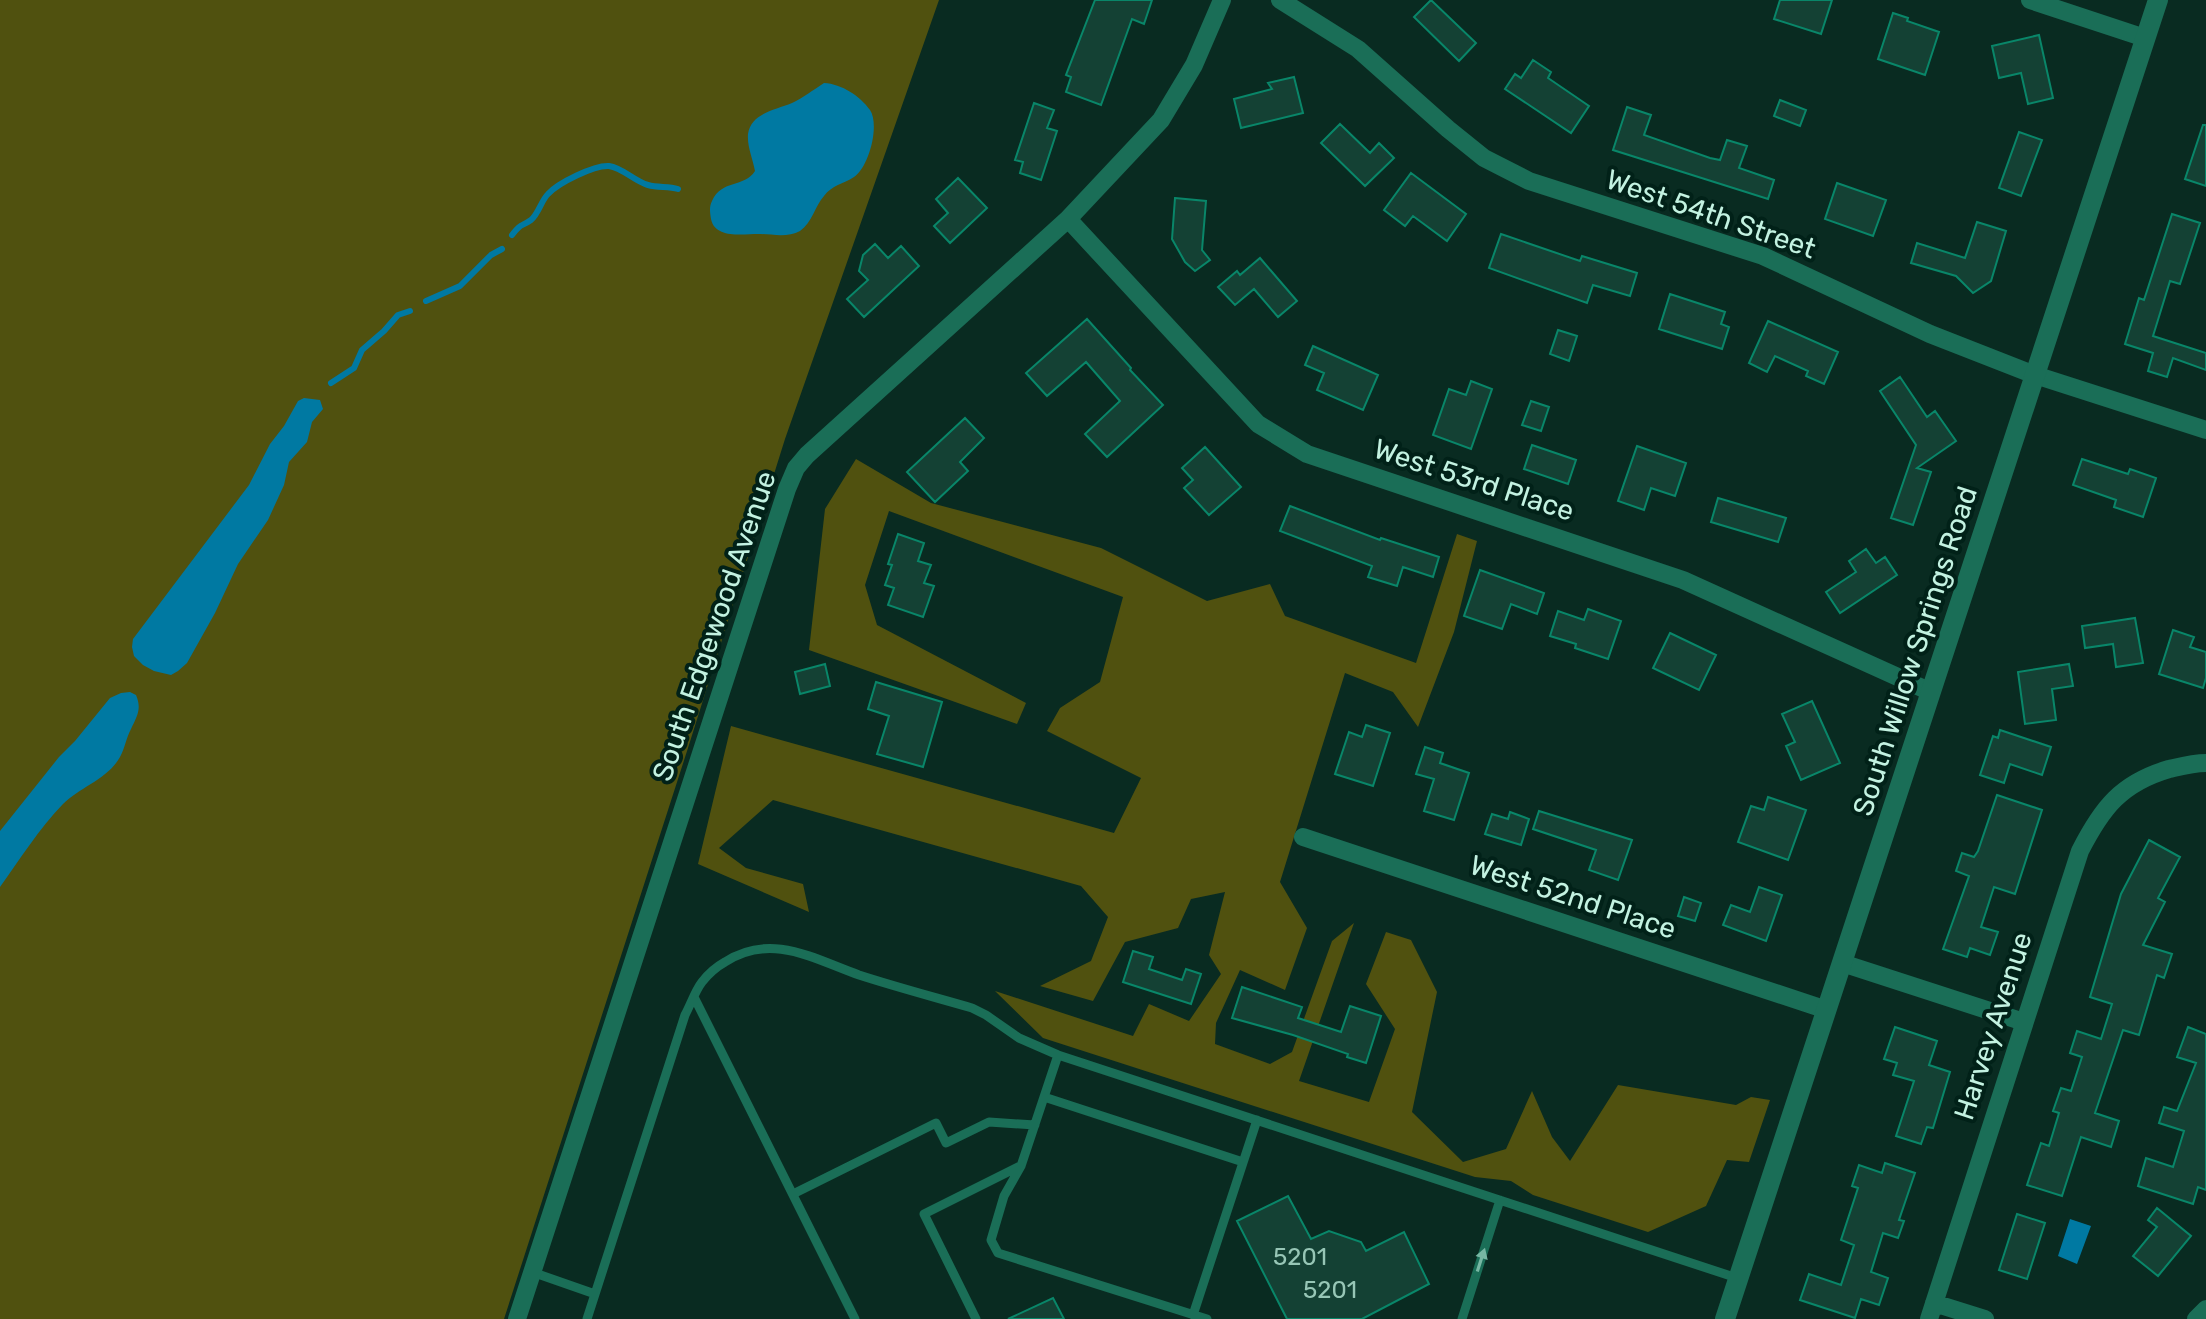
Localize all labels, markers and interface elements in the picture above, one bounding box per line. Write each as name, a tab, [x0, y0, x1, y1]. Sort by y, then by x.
street label: West 54th Street	[1602, 163, 1820, 265]
street label: West 53rd Place	[1370, 432, 1578, 528]
street label: South Edgewood Avenue	[645, 467, 783, 785]
street label: South Willow Springs Road	[1846, 482, 1984, 820]
street label: West 52nd Place	[1466, 848, 1680, 946]
street label: Harvey Avenue	[1947, 928, 2039, 1124]
house number: 5201	[1273, 1243, 1327, 1271]
one-way arrow	[1475, 1247, 1488, 1271]
house number: 5201	[1303, 1276, 1357, 1304]

